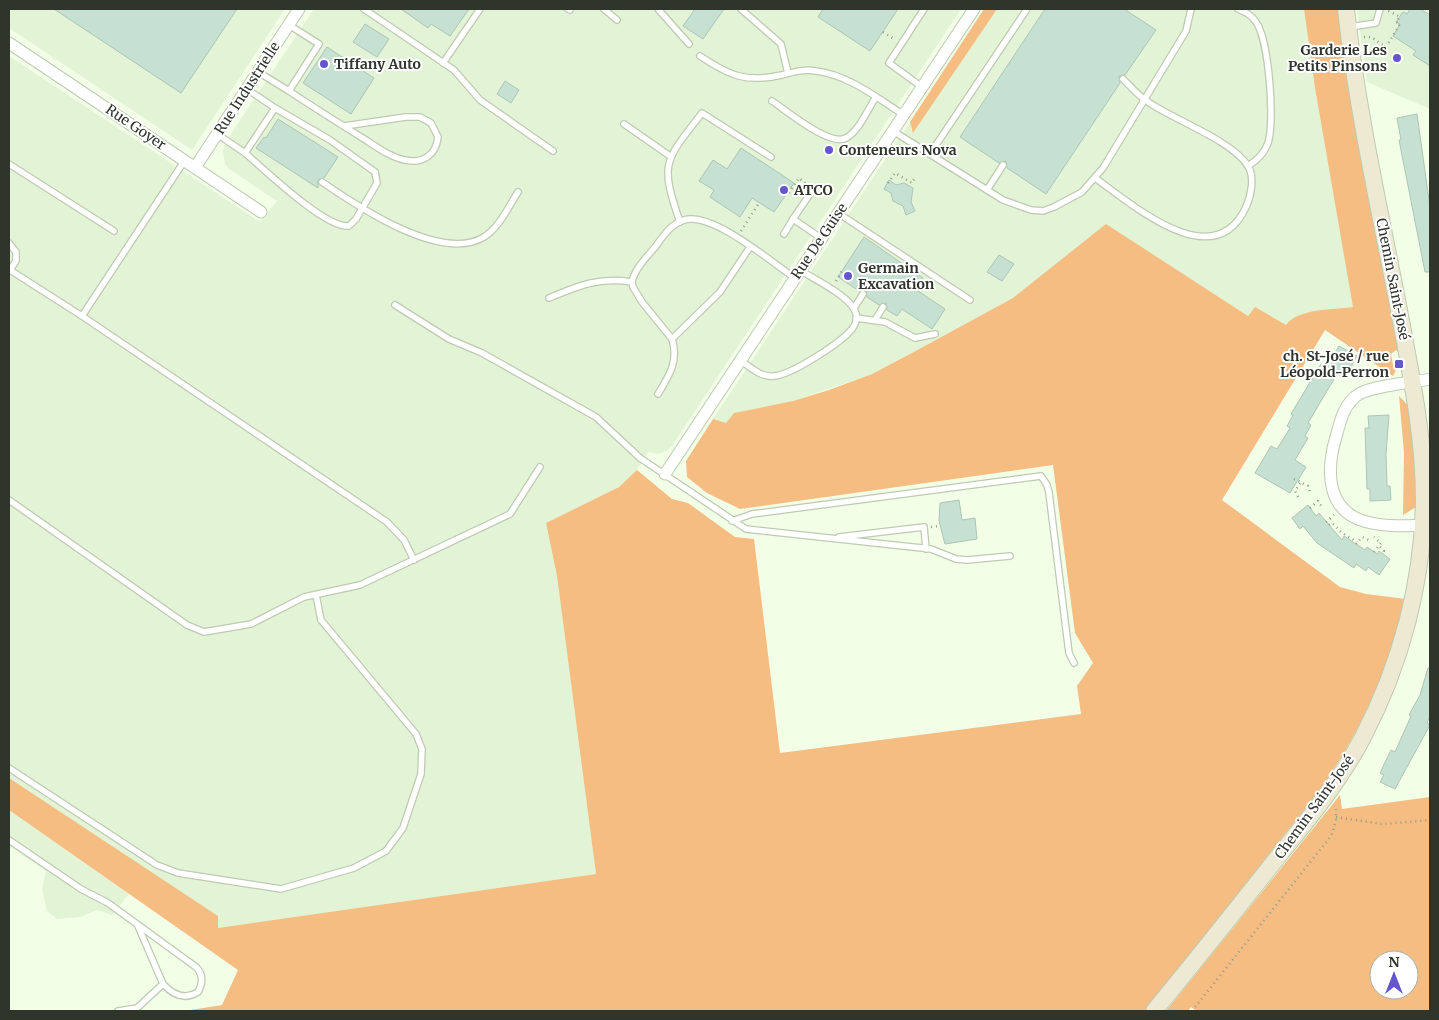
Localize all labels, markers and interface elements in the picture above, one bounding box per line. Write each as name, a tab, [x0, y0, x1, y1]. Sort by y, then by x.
street label: Rue Industrielle	[210, 38, 284, 138]
place label: Garderie Les Petits Pinsons	[1288, 41, 1387, 75]
marker: Garderie Les Petits Pinsons	[1391, 52, 1403, 64]
place label: Tiffany Auto	[334, 55, 421, 73]
marker: Tiffany Auto	[318, 58, 330, 70]
street label: Rue Goyer	[102, 100, 170, 154]
place label: Conteneurs Nova	[839, 141, 957, 159]
marker: Conteneurs Nova	[823, 144, 835, 156]
place label: ATCO	[793, 181, 833, 199]
marker: ATCO	[778, 184, 790, 196]
street label: Rue De Guise	[787, 199, 851, 283]
street label: Chemin Saint-José	[1372, 216, 1414, 342]
place label: Germain Excavation	[858, 259, 935, 293]
marker: Germain Excavation	[842, 270, 854, 282]
place label: ch. St-José / rue Léopold-Perron	[1280, 347, 1389, 381]
marker: ch. St-José / rue Léopold-Perron	[1393, 358, 1405, 370]
street label: Chemin Saint-José	[1270, 752, 1358, 862]
north arrow	[1369, 950, 1419, 1000]
text: N	[1388, 953, 1400, 971]

